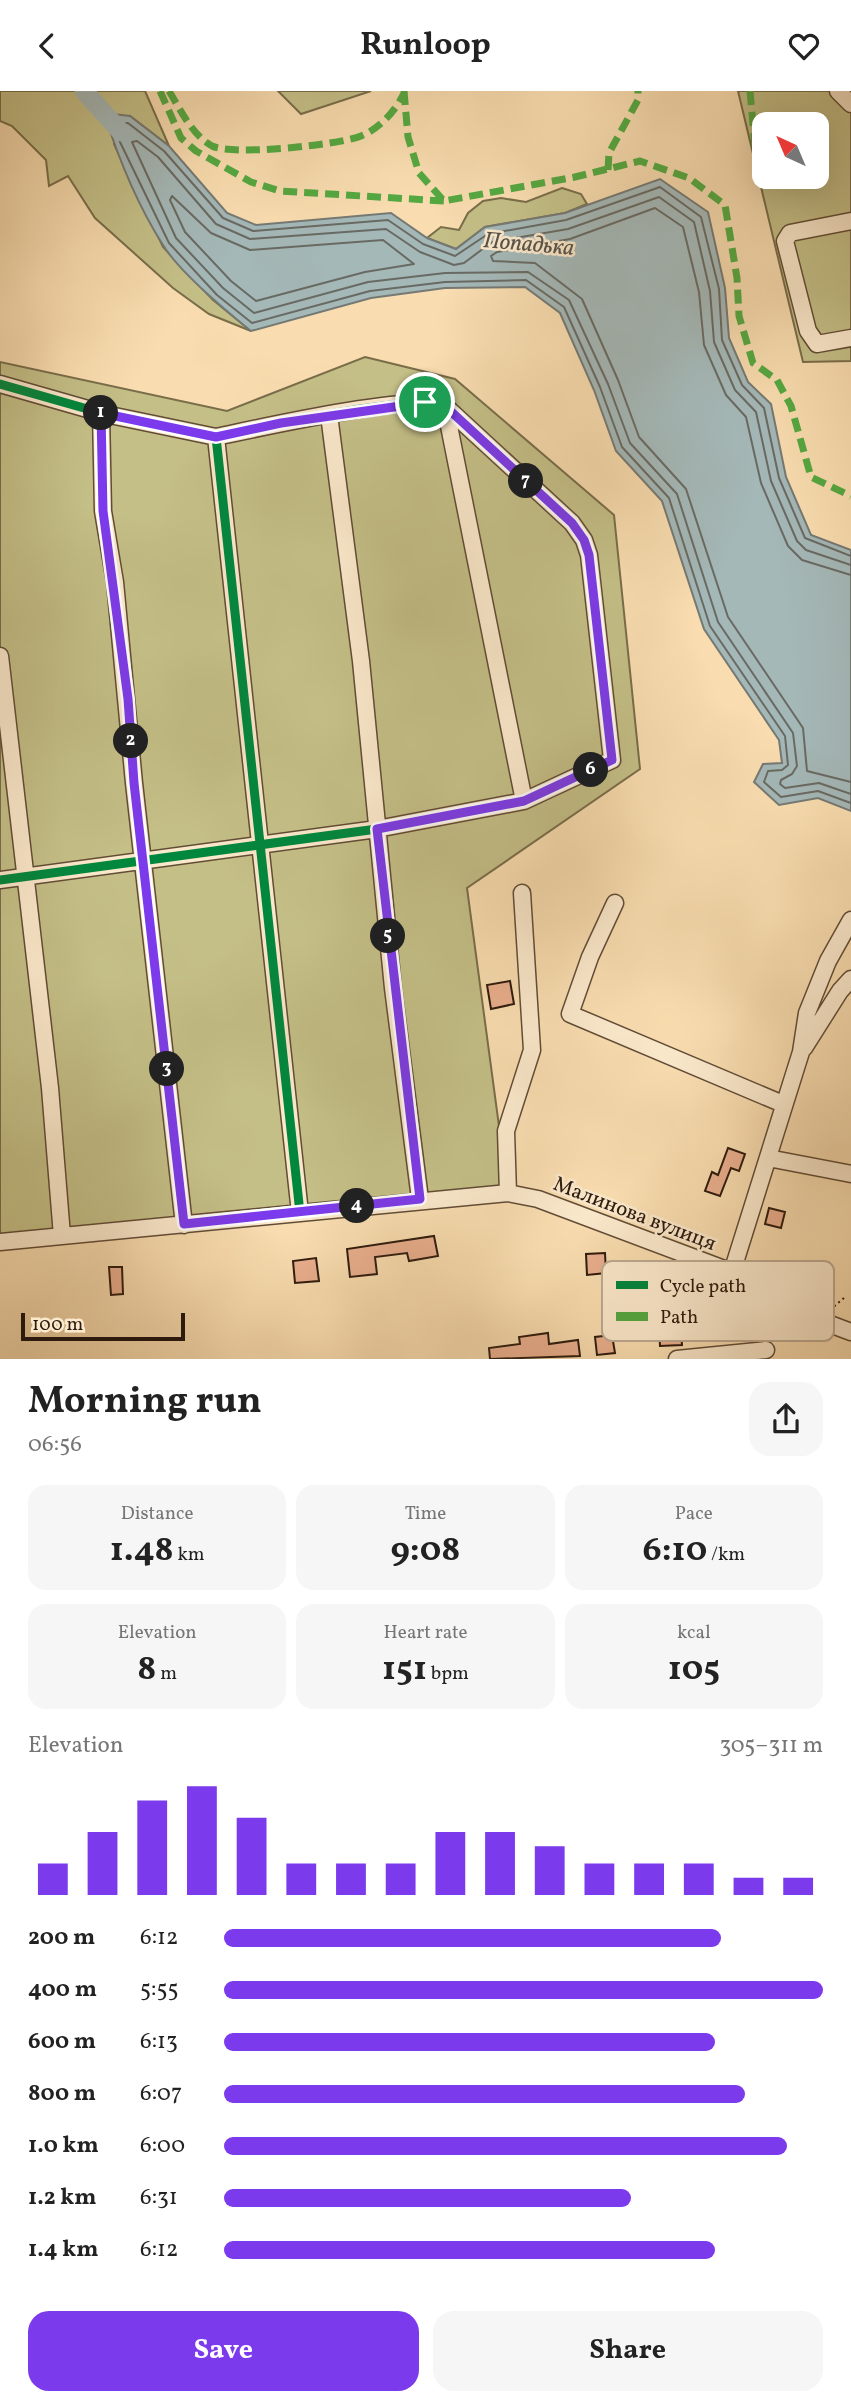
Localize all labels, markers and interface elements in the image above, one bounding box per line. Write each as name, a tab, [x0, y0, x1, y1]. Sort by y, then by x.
text: Runloop	[360, 24, 491, 68]
icon: back	[28, 27, 66, 65]
icon: heart	[785, 27, 823, 65]
north arrow	[752, 112, 830, 189]
map controls	[752, 112, 829, 189]
water label: Попадька	[482, 225, 576, 265]
pin	[395, 372, 455, 432]
icon: arrive	[406, 383, 444, 421]
pin: 1	[84, 395, 119, 431]
text: 1	[97, 399, 104, 425]
pin: 7	[508, 463, 544, 499]
text: 7	[521, 467, 530, 493]
pin: 2	[114, 723, 148, 759]
text: 2	[126, 727, 135, 753]
pin: 6	[574, 753, 608, 787]
text: 6	[585, 756, 596, 782]
pin: 5	[370, 919, 406, 953]
text: 5	[383, 922, 392, 948]
pin: 3	[150, 1051, 184, 1087]
text: 3	[162, 1055, 171, 1081]
street label: Малинова вулиця	[549, 1170, 720, 1259]
pin: 4	[340, 1189, 374, 1223]
text: 4	[351, 1192, 362, 1218]
legend	[602, 1261, 834, 1341]
text: Cycle path	[660, 1274, 746, 1300]
text: Path	[660, 1305, 698, 1331]
scale bar	[21, 1309, 186, 1341]
text: 100 m	[32, 1312, 83, 1338]
text: Morning run	[28, 1376, 262, 1429]
button: share	[749, 1382, 823, 1456]
text: 06:56	[28, 1429, 82, 1461]
text: Distance	[121, 1501, 194, 1527]
text: Time	[405, 1501, 446, 1527]
text: Pace	[675, 1501, 713, 1527]
text: 1.48	[110, 1527, 174, 1575]
text: 9:08	[391, 1527, 460, 1575]
text: 6:10	[642, 1527, 707, 1575]
text: km	[174, 1542, 205, 1568]
text: /km	[707, 1542, 745, 1568]
text: Elevation	[118, 1620, 197, 1646]
text: Heart rate	[384, 1620, 467, 1646]
text: kcal	[677, 1620, 711, 1646]
text: 8	[137, 1646, 156, 1694]
text: 151	[382, 1646, 427, 1694]
text: 105	[668, 1646, 720, 1694]
text: m	[156, 1661, 177, 1687]
text: bpm	[427, 1661, 469, 1687]
text: Elevation	[28, 1730, 124, 1762]
text: 305–311 m	[719, 1730, 823, 1762]
text: 200 m	[28, 1922, 95, 1954]
text: 6:12	[140, 1922, 178, 1954]
text: 400 m	[28, 1974, 97, 2006]
text: 5:55	[140, 1974, 179, 2006]
text: 600 m	[28, 2026, 96, 2058]
text: 6:13	[140, 2026, 178, 2058]
text: 800 m	[28, 2078, 96, 2110]
text: 6:07	[140, 2078, 182, 2110]
text: 1.0 km	[28, 2130, 99, 2162]
text: 6:00	[140, 2130, 185, 2162]
text: 1.2 km	[28, 2182, 97, 2214]
text: 6:31	[140, 2182, 178, 2214]
text: 1.4 km	[28, 2234, 99, 2266]
text: 6:12	[140, 2234, 178, 2266]
button: Save	[28, 2311, 419, 2391]
button: Share	[433, 2311, 823, 2391]

